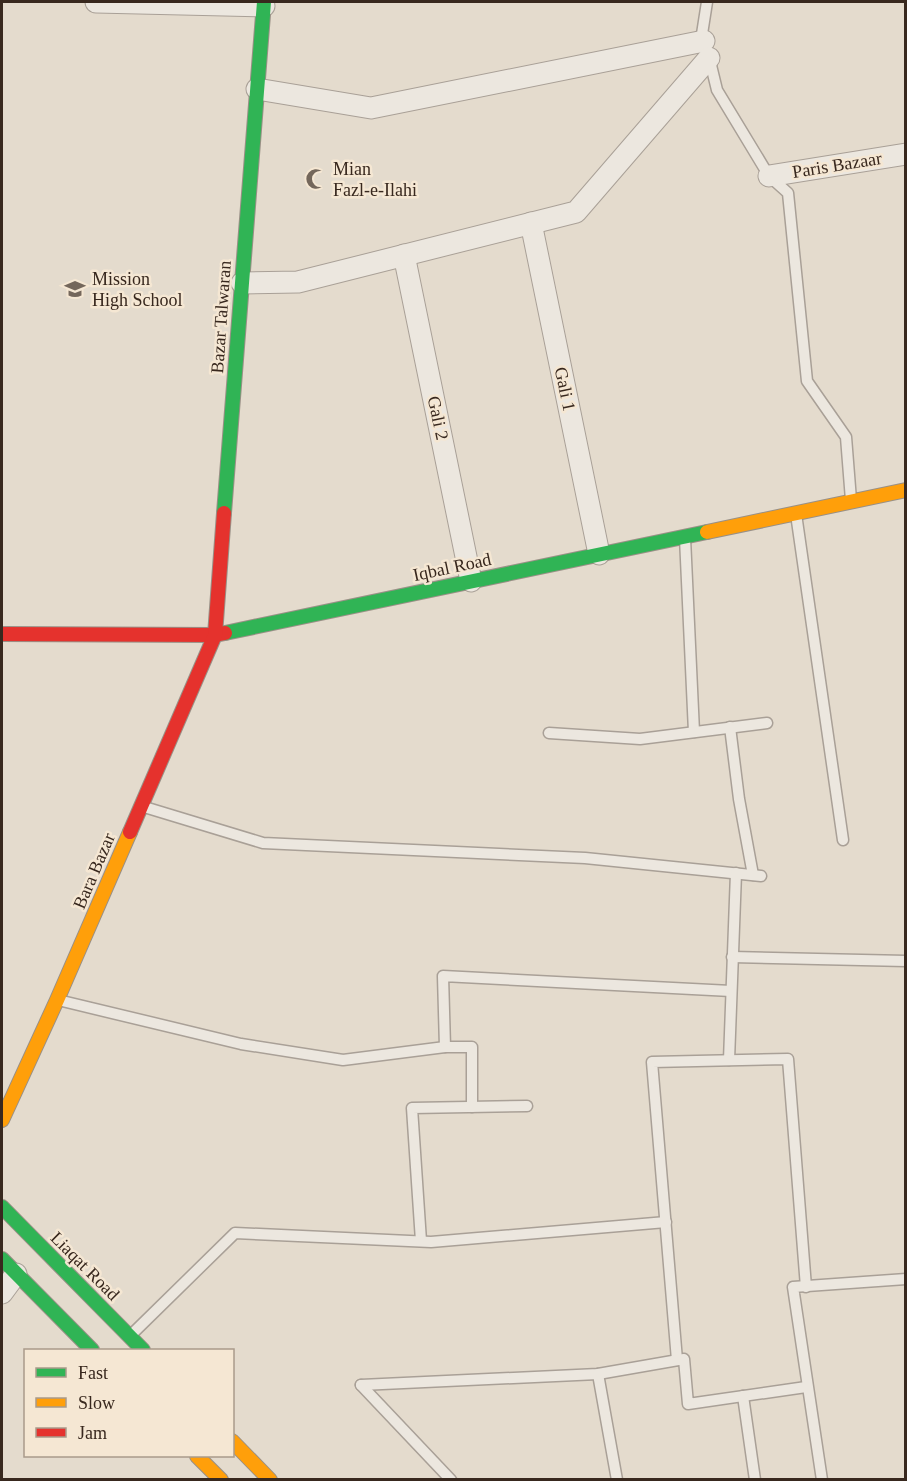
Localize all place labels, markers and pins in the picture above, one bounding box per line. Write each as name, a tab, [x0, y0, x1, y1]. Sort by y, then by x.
place label: Mian Fazl-e-Ilahi	[333, 159, 417, 200]
mosque icon: Mian Fazl-e-Ilahi	[304, 167, 328, 191]
place label: Mission High School	[92, 269, 183, 310]
school or university icon: Mission High School	[63, 277, 87, 301]

